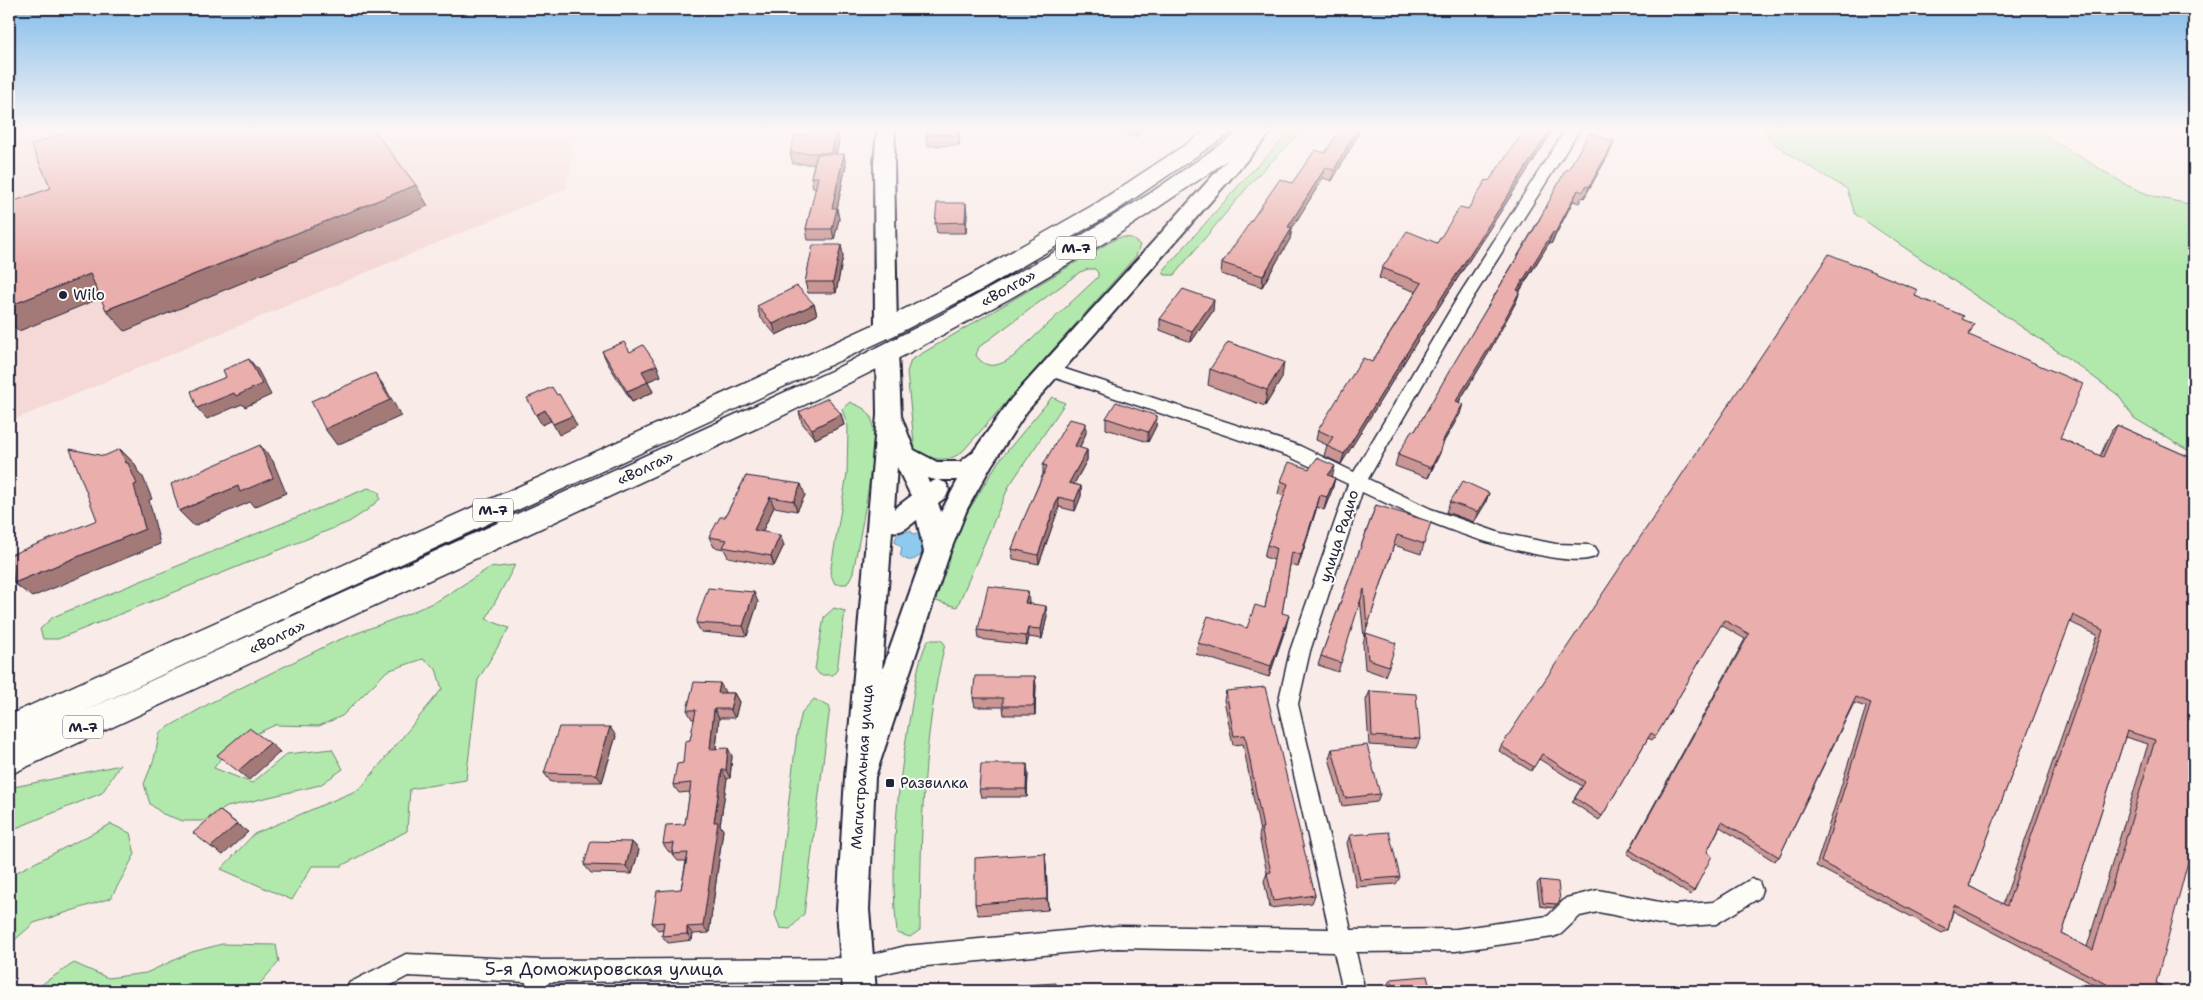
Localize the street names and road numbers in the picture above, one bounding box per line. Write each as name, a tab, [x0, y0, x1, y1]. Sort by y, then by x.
road number: М-7	[1056, 237, 1096, 260]
street label: «Волга»	[977, 265, 1039, 311]
street label: «Волга»	[614, 446, 676, 490]
street label: улица Радио	[1315, 487, 1363, 585]
road number: М-7	[473, 498, 513, 522]
street label: «Волга»	[246, 615, 308, 659]
street label: Магистральная улица	[846, 683, 878, 850]
road number: М-7	[63, 716, 103, 739]
street label: 5-я Доможировская улица	[485, 957, 723, 981]

